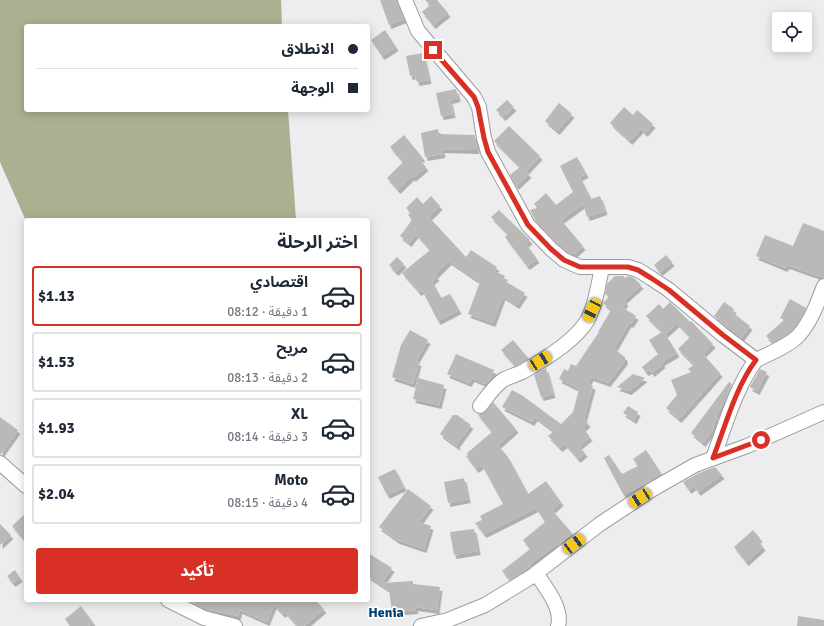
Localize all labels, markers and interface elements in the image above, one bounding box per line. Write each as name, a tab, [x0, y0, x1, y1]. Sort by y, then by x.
map controls	[772, 12, 812, 52]
button: locate	[772, 12, 812, 52]
text: الانطلاق	[282, 40, 334, 58]
route end	[424, 41, 442, 59]
text: الوجهة	[291, 79, 334, 97]
text: اختر الرحلة	[277, 231, 358, 253]
text: اقتصادي	[250, 273, 308, 291]
icon: car	[320, 278, 356, 314]
text: $1.13	[38, 287, 75, 305]
car	[581, 297, 603, 323]
text: 1 دقيقة · 08:12	[227, 304, 308, 320]
text: مريح	[276, 339, 308, 357]
icon: car	[320, 344, 356, 380]
car	[527, 349, 553, 373]
text: $1.53	[38, 353, 75, 371]
text: 2 دقيقة · 08:13	[227, 370, 308, 386]
text: XL	[291, 405, 308, 423]
icon: car	[320, 410, 356, 446]
text: $1.93	[38, 419, 75, 437]
text: 3 دقيقة · 08:14	[227, 429, 308, 445]
route start	[752, 431, 770, 449]
text: Moto	[274, 471, 308, 489]
icon: car	[320, 476, 356, 512]
text: $2.04	[38, 485, 75, 503]
car	[627, 486, 653, 510]
text: 4 دقيقة · 08:15	[227, 495, 308, 511]
car	[561, 532, 587, 556]
button: تأكيد	[36, 548, 358, 594]
district label: Henia	[368, 604, 404, 621]

